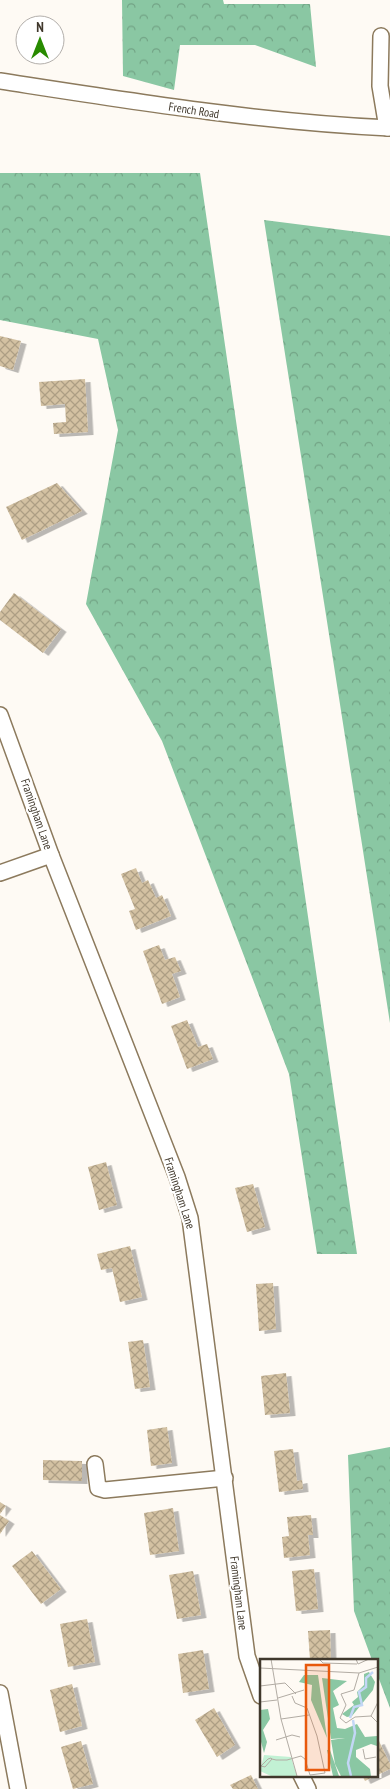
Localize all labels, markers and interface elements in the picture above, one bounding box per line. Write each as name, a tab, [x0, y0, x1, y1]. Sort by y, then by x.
north arrow	[15, 15, 65, 65]
text: N	[36, 18, 44, 36]
street label: French Road	[168, 99, 220, 121]
street label: Framingham Lane	[18, 776, 56, 852]
street label: Framingham Lane	[161, 1155, 199, 1231]
street label: Framingham Lane	[227, 1555, 251, 1631]
inset map	[260, 1659, 378, 1776]

